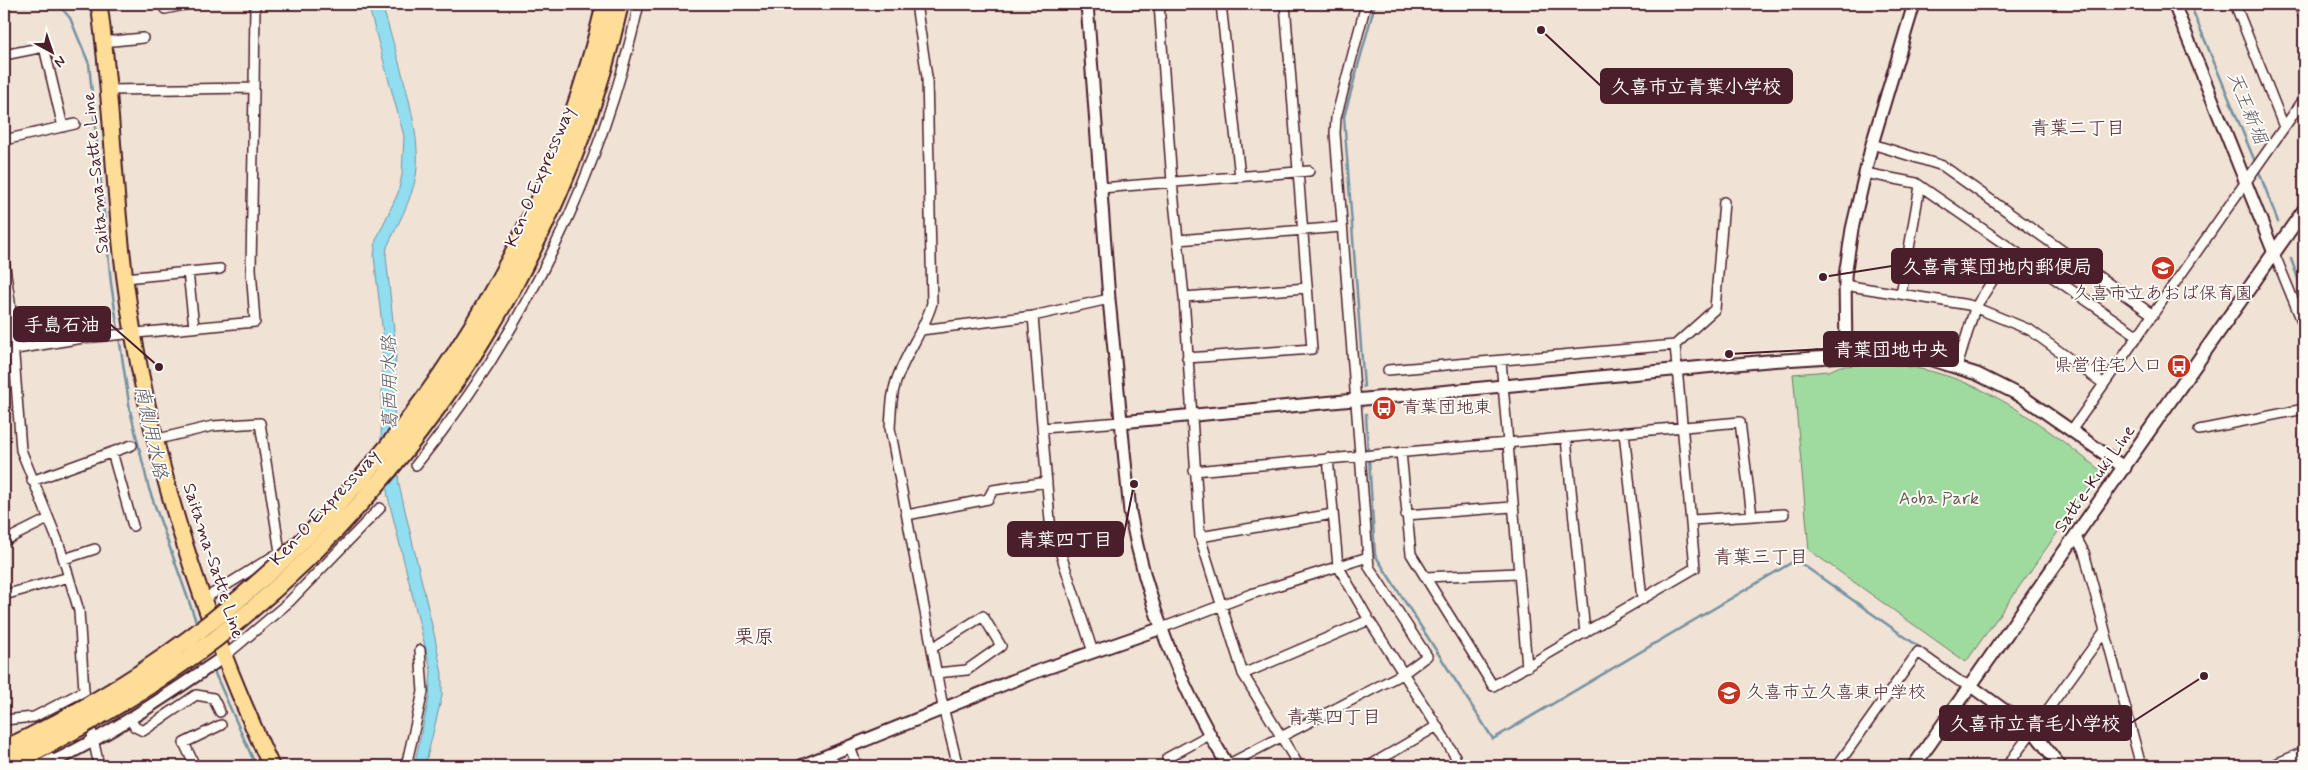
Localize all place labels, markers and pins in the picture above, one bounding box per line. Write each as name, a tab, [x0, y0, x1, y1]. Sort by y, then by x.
callout: 久喜市立青葉小学校	[1601, 69, 1792, 103]
callout: 久喜青葉団地内郵便局	[1892, 249, 2102, 283]
school or university icon: 久喜市立あおば保育園	[2150, 255, 2176, 281]
place label: 久喜市立あおば保育園	[2073, 282, 2253, 306]
callout: 手島石油	[14, 307, 110, 341]
callout: 青葉団地中央	[1824, 332, 1958, 366]
bus stop icon: 県営住宅入口	[2166, 353, 2192, 379]
place label: 県営住宅入口	[2054, 354, 2162, 378]
bus stop icon: 青葉団地東	[1371, 395, 1397, 421]
place label: 青葉団地東	[1402, 396, 1492, 420]
callout: 青葉四丁目	[1008, 522, 1123, 556]
school or university icon: 久喜市立久喜東中学校	[1716, 680, 1742, 706]
place label: 久喜市立久喜東中学校	[1746, 681, 1926, 705]
callout: 久喜市立青毛小学校	[1940, 706, 2131, 740]

